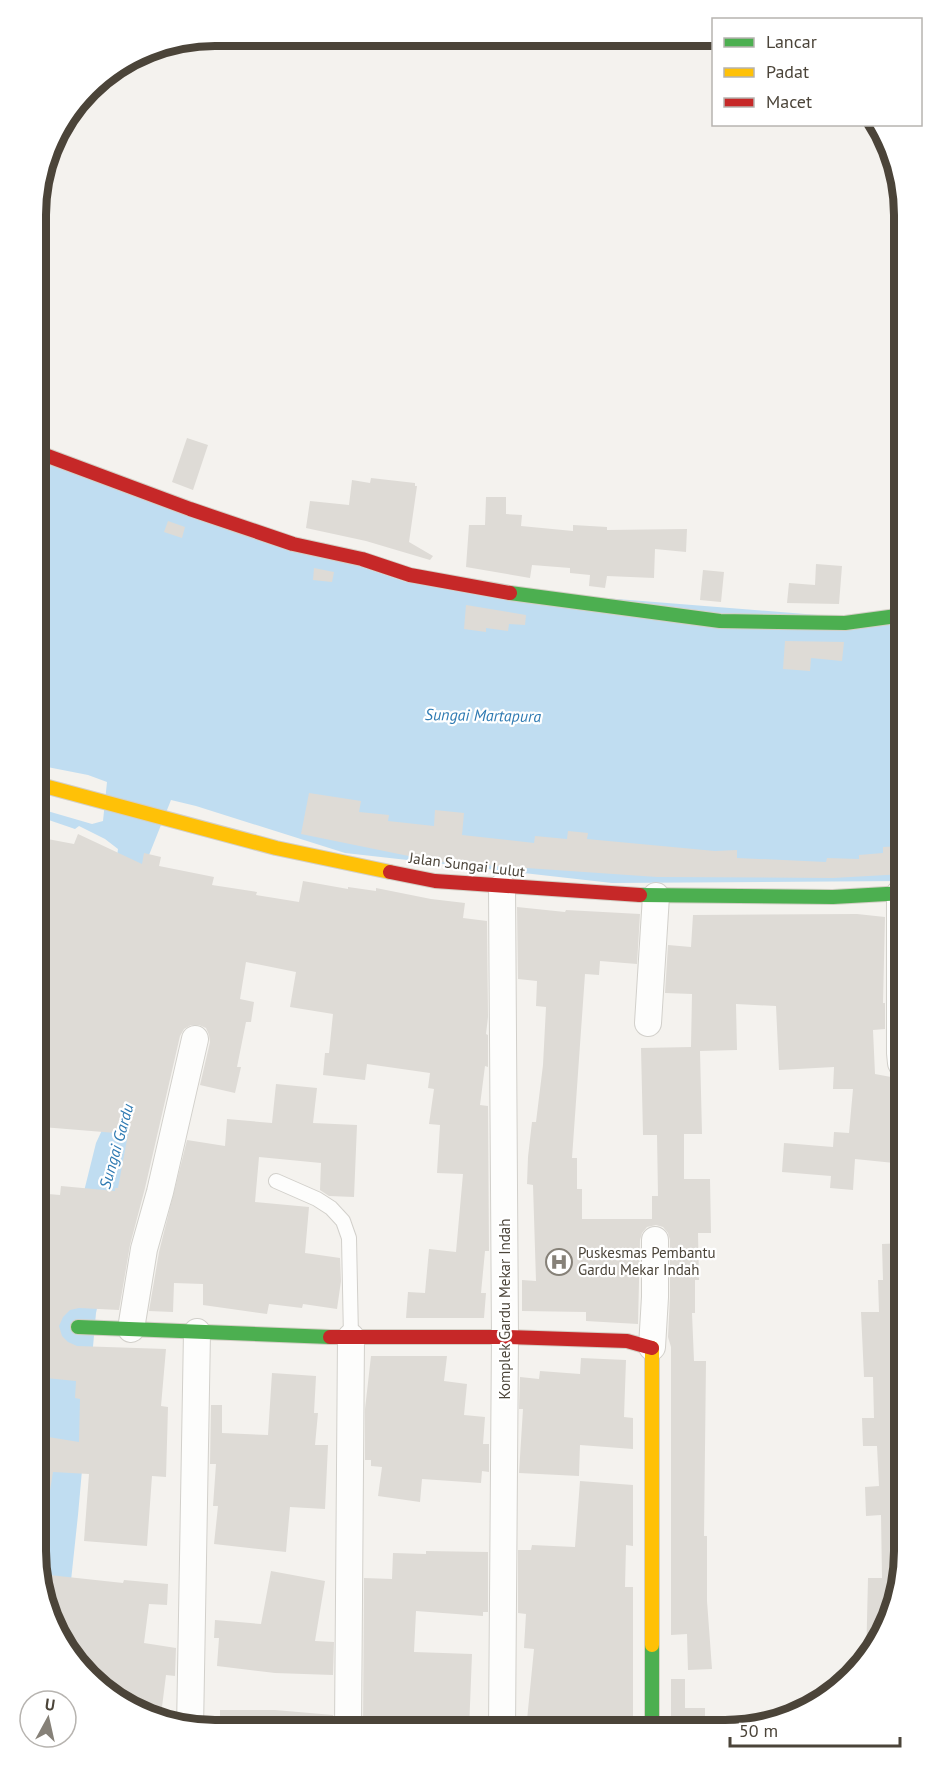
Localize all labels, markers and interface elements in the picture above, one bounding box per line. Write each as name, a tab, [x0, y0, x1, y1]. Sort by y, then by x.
legend	[712, 18, 922, 126]
text: Lancar	[766, 30, 817, 53]
text: Padat	[766, 60, 809, 83]
text: Macet	[766, 90, 812, 113]
water label: Sungai Martapura	[425, 704, 541, 726]
street label: Jalan Sungai Lulut	[407, 848, 526, 881]
water label: Sungai Gardu	[94, 1101, 138, 1191]
street label: Komplek Gardu Mekar Indah	[495, 1219, 514, 1399]
place label: Puskesmas Pembantu Gardu Mekar Indah	[578, 1243, 716, 1279]
hospital icon: Puskesmas Pembantu Gardu Mekar Indah	[544, 1247, 574, 1277]
north arrow	[18, 1689, 78, 1749]
text: U	[44, 1694, 56, 1715]
scale bar	[730, 1710, 900, 1748]
text: 50 m	[739, 1719, 778, 1742]

